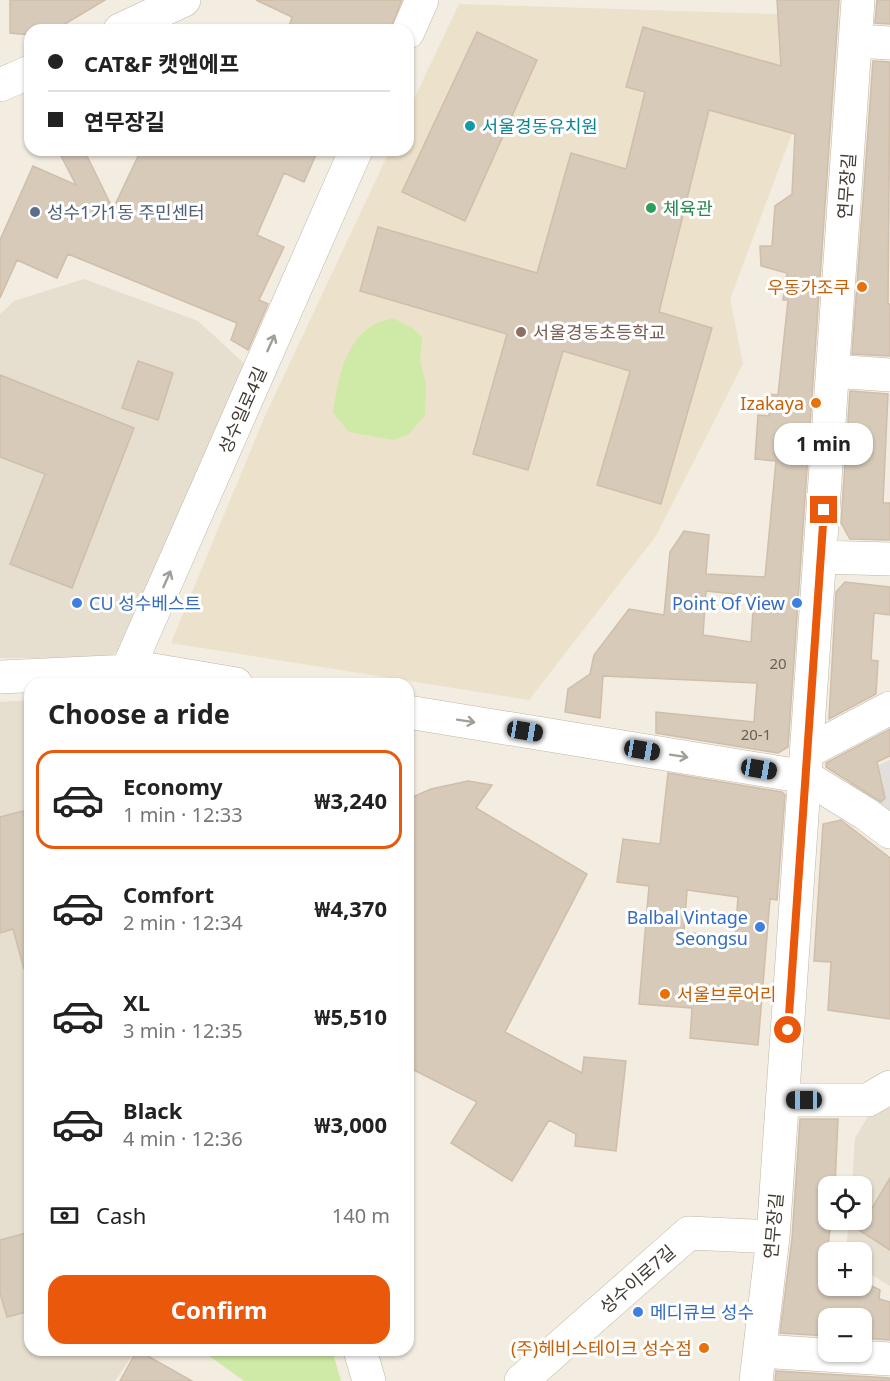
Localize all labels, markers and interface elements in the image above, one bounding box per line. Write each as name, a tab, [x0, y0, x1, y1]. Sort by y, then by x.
text: CAT&F 캣앤에프	[84, 48, 239, 78]
text: 연무장길	[84, 106, 165, 136]
place label: 서울경동유치원	[482, 114, 598, 138]
marker: 서울경동유치원	[463, 119, 477, 133]
street label: 연무장길	[832, 152, 860, 220]
place label: 체육관	[663, 196, 713, 220]
place label: 성수1가1동 주민센터	[47, 200, 205, 224]
marker: 체육관	[644, 201, 658, 215]
marker: 성수1가1동 주민센터	[28, 205, 42, 219]
place label: 우동가조쿠	[767, 275, 850, 299]
marker: 우동가조쿠	[855, 280, 869, 294]
place label: 서울경동초등학교	[533, 320, 665, 344]
marker: 서울경동초등학교	[514, 325, 528, 339]
one-way arrow	[266, 334, 278, 352]
street label: 성수일로4길	[212, 363, 272, 457]
place label: Izakaya	[740, 391, 804, 415]
marker: Izakaya	[809, 396, 823, 410]
callout: 1 min	[774, 423, 874, 465]
text: 1 min	[796, 430, 851, 457]
route end	[810, 496, 837, 523]
one-way arrow	[163, 570, 174, 588]
place label: CU 성수베스트	[89, 591, 201, 615]
place label: Point Of View	[672, 591, 785, 615]
marker: CU 성수베스트	[70, 596, 84, 610]
marker: Point Of View	[790, 596, 804, 610]
house number: 20	[769, 653, 787, 673]
text: Choose a ride	[48, 695, 230, 732]
one-way arrow	[455, 716, 475, 727]
car	[506, 719, 544, 743]
house number: 20-1	[741, 724, 771, 744]
car	[623, 738, 661, 762]
one-way arrow	[669, 751, 688, 762]
car	[740, 757, 778, 781]
text: Economy	[123, 771, 222, 801]
icon: car	[51, 773, 105, 827]
text: ₩3,240	[314, 785, 387, 815]
text: 1 min · 12:33	[123, 801, 243, 828]
text: Comfort	[123, 879, 214, 909]
icon: car	[51, 881, 105, 935]
text: ₩4,370	[314, 893, 387, 923]
place label: Balbal Vintage Seongsu	[627, 905, 748, 950]
text: 2 min · 12:34	[123, 909, 243, 936]
marker: Balbal Vintage Seongsu	[753, 920, 767, 934]
place label: 서울브루어리	[677, 982, 776, 1006]
text: XL	[123, 987, 150, 1017]
marker: 서울브루어리	[658, 987, 672, 1001]
icon: car	[51, 989, 105, 1043]
text: ₩5,510	[314, 1001, 387, 1031]
route start	[774, 1016, 801, 1043]
text: 3 min · 12:35	[123, 1017, 243, 1044]
car	[786, 1091, 822, 1109]
text: Black	[123, 1095, 182, 1125]
icon: car	[51, 1097, 105, 1151]
text: ₩3,000	[314, 1109, 387, 1139]
text: 4 min · 12:36	[123, 1125, 243, 1152]
map controls	[818, 1176, 872, 1362]
button: locate	[818, 1176, 872, 1230]
street label: 연무장길	[758, 1192, 788, 1260]
icon: cash	[48, 1199, 81, 1232]
text: Cash	[96, 1200, 146, 1230]
text: 140 m	[332, 1202, 390, 1229]
street label: 성수이로7길	[594, 1239, 680, 1319]
button: +	[818, 1242, 872, 1296]
button: Confirm	[48, 1275, 390, 1344]
place label: 메디큐브 성수	[650, 1300, 754, 1324]
marker: 메디큐브 성수	[631, 1305, 645, 1319]
button: −	[818, 1308, 872, 1362]
place label: (주)헤비스테이크 성수점	[511, 1336, 692, 1360]
marker: (주)헤비스테이크 성수점	[697, 1341, 711, 1355]

